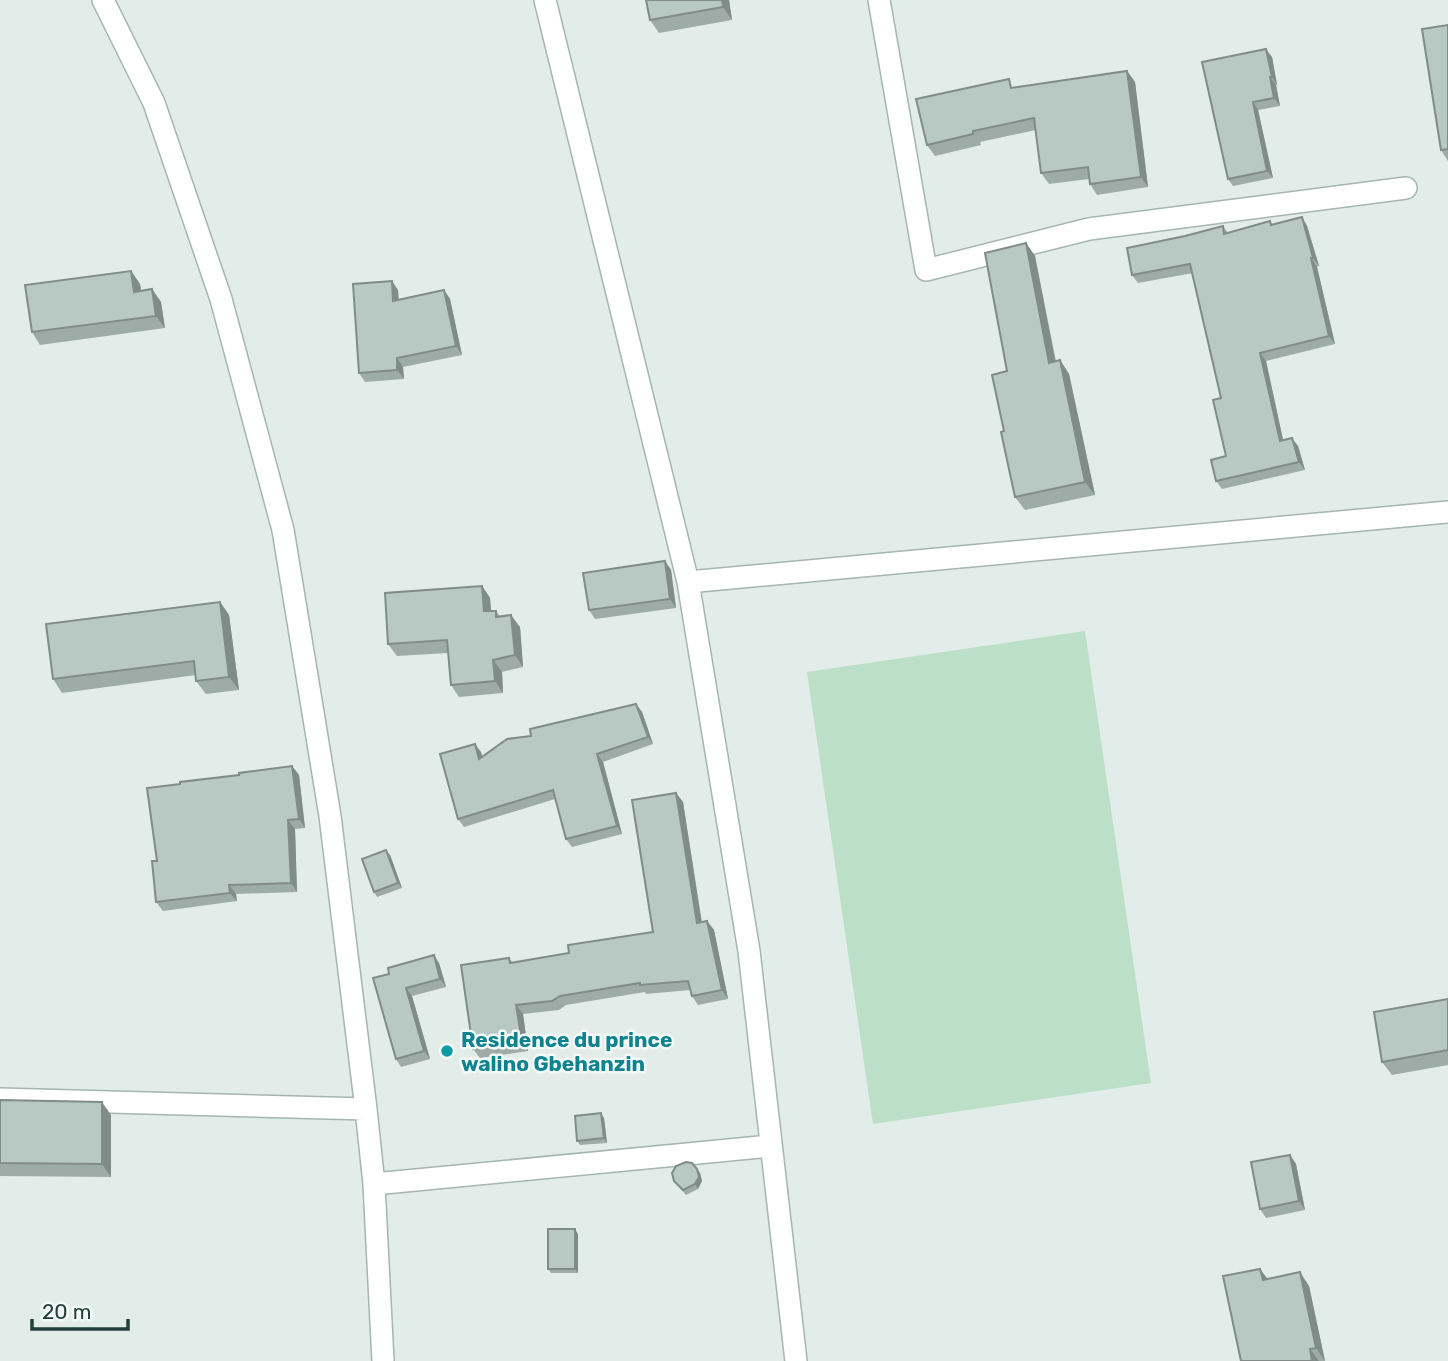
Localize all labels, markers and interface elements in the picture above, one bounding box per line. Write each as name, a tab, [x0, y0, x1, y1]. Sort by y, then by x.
place label: Residence du prince walino Gbehanzin	[461, 1027, 672, 1076]
marker: Residence du prince walino Gbehanzin	[439, 1043, 455, 1059]
scale bar	[32, 1288, 128, 1332]
text: 20 m	[42, 1299, 91, 1324]

